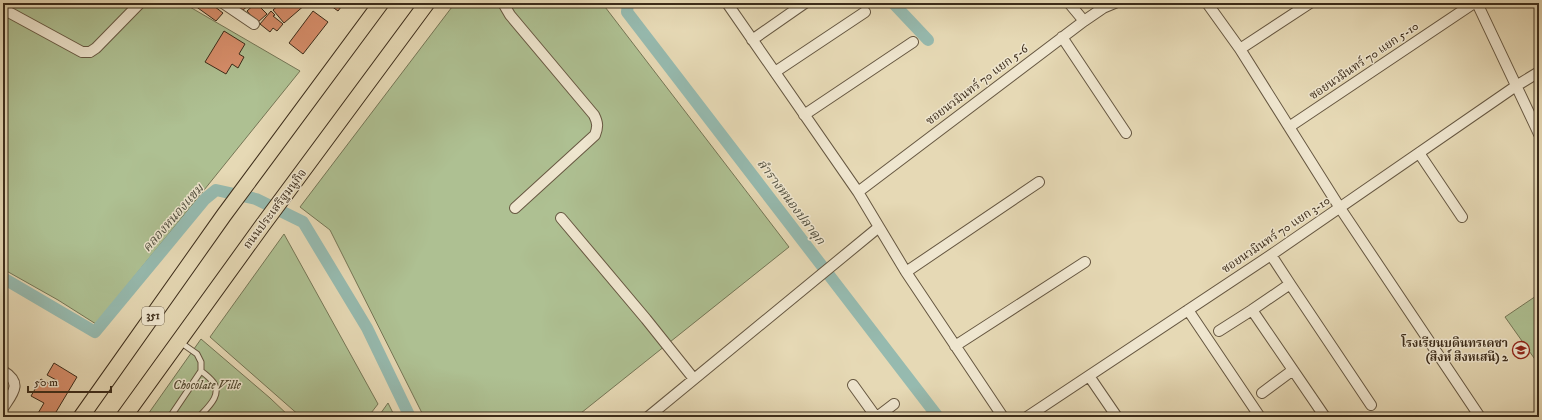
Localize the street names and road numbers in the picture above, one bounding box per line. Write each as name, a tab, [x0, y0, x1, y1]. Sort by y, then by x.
street label: ซอยนวมินทร์ 70 แยก 5-10	[1306, 19, 1422, 103]
street label: ซอยนวมินทร์ 70 แยก 5-6	[923, 41, 1032, 128]
street label: ถนนประเสริฐมนูกิจ	[240, 166, 310, 252]
street label: ซอยนวมินทร์ 70 แยก 3-10	[1219, 193, 1333, 277]
road number: 351	[142, 307, 164, 325]

